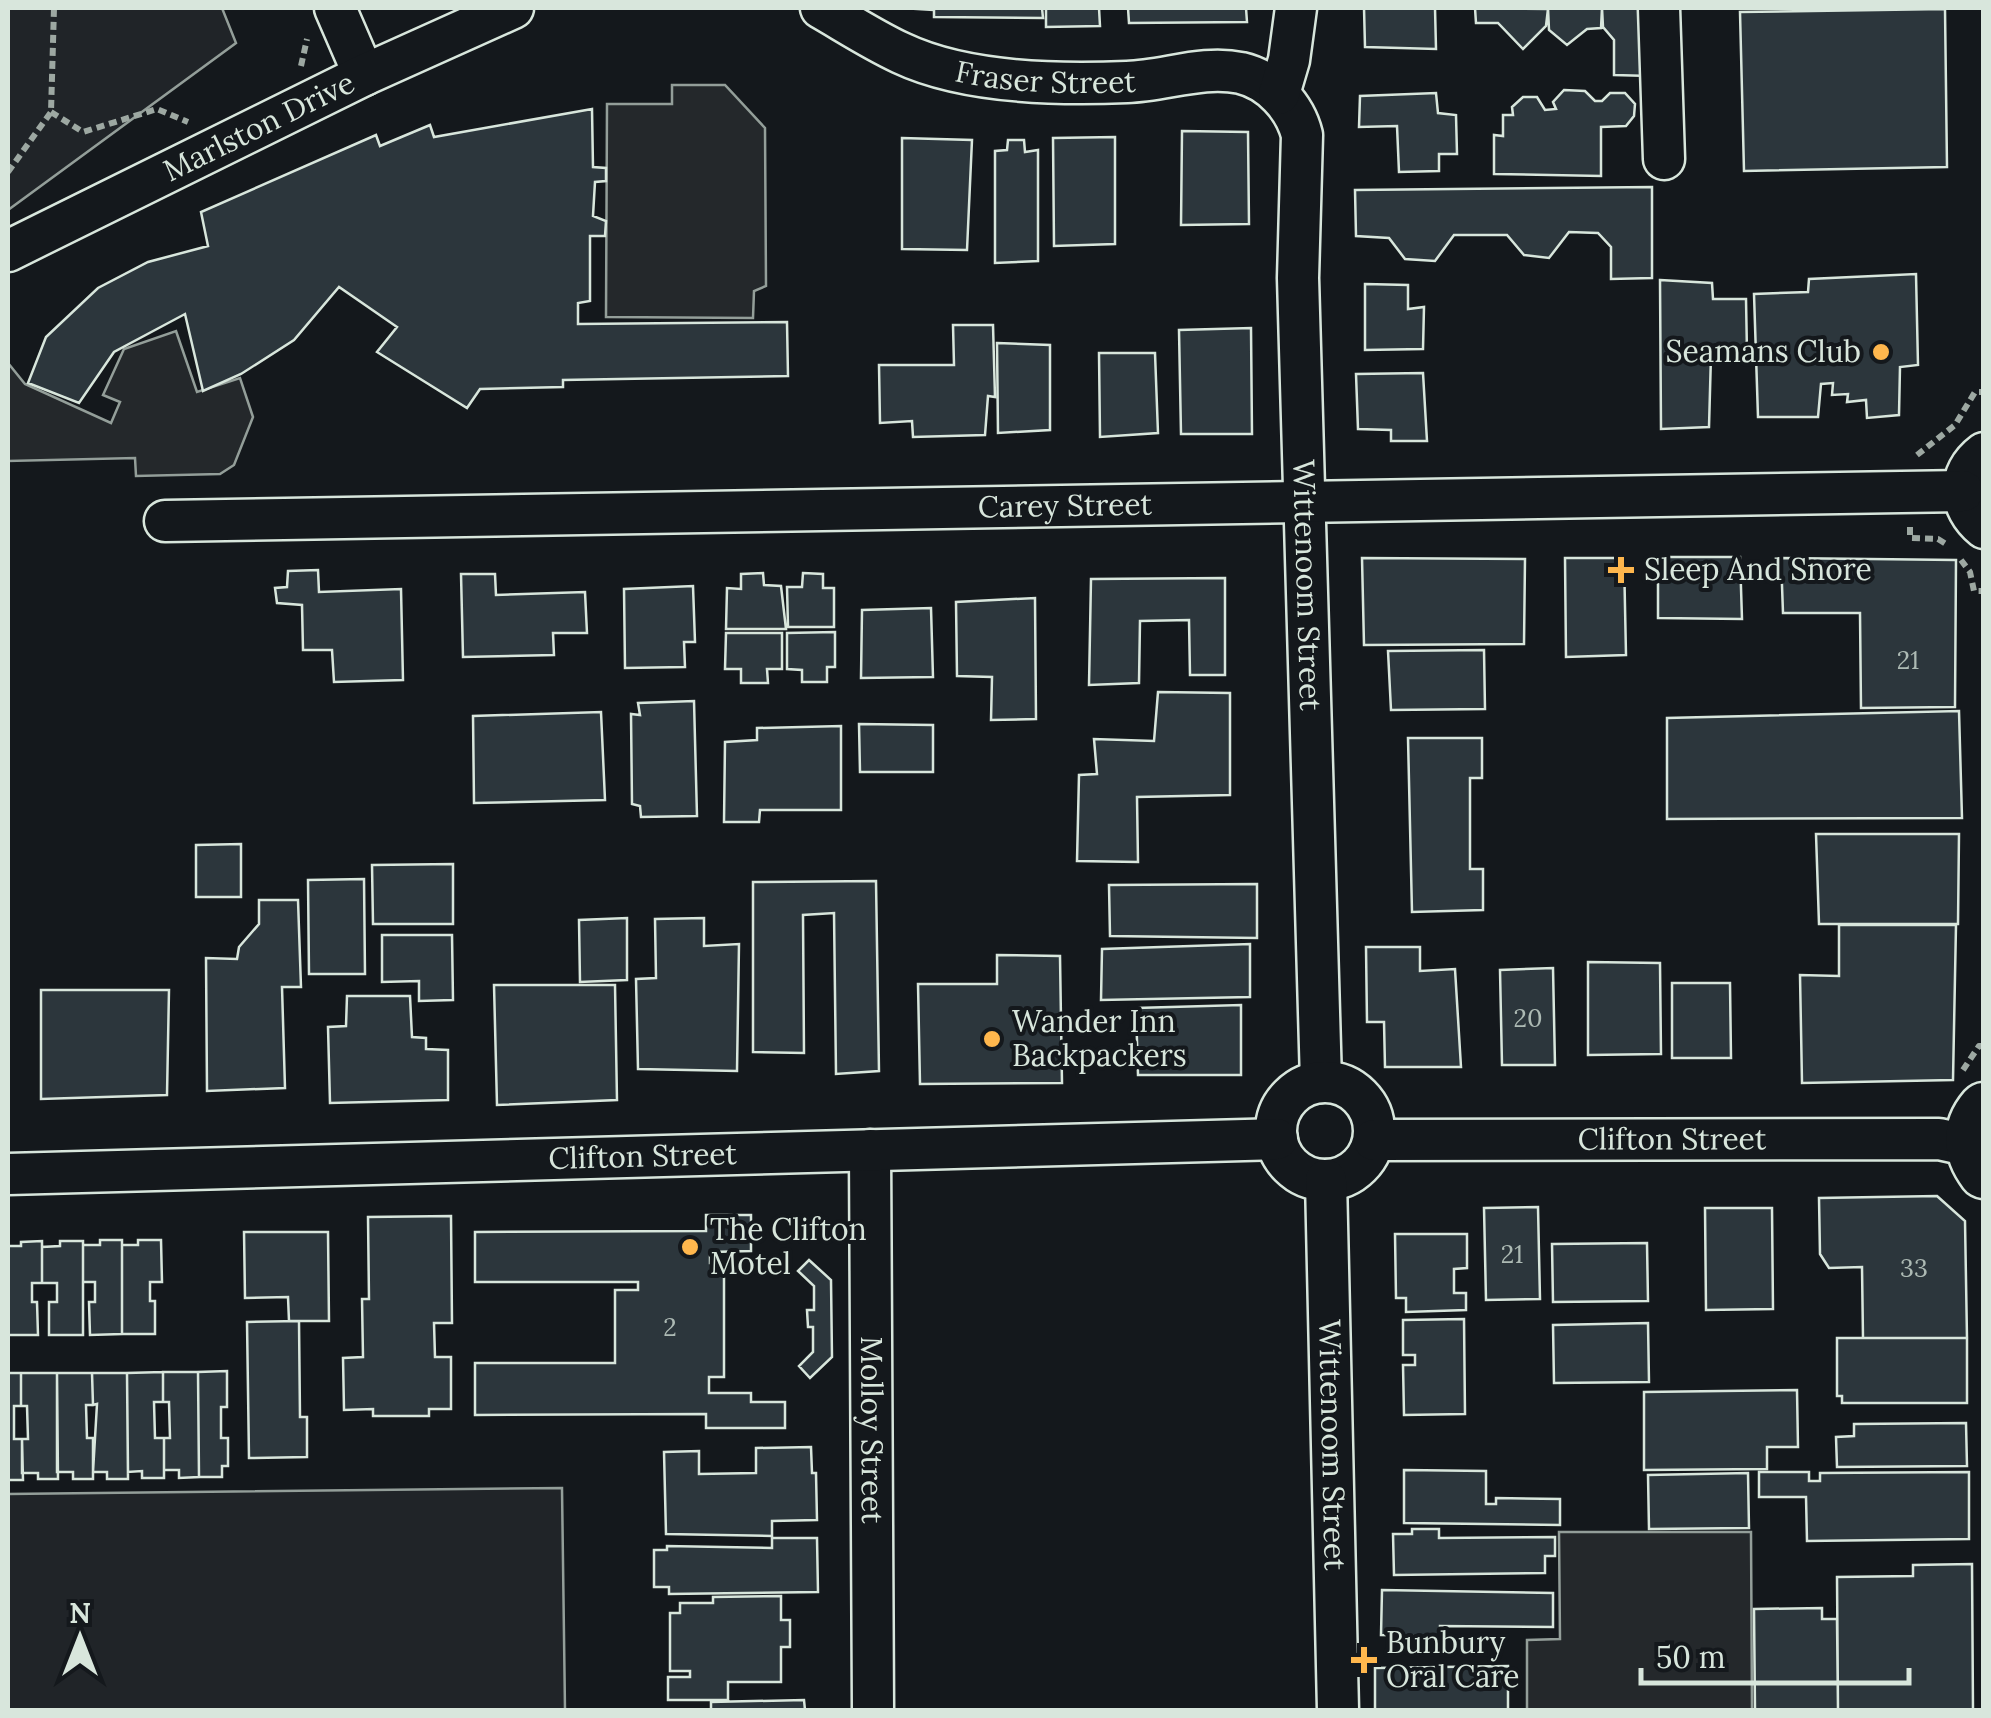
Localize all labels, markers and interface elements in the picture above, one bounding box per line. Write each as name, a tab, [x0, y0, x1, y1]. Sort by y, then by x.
street label: Fraser Street	[952, 52, 1137, 101]
street label: Marlston Drive	[157, 63, 360, 189]
place label: Seamans Club	[1666, 332, 1861, 370]
marker: Seamans Club	[1870, 341, 1892, 363]
street label: Wittenoom Street	[1285, 459, 1330, 712]
street label: Carey Street	[977, 485, 1153, 525]
place label: Sleep And Snore	[1644, 550, 1872, 588]
marker: Sleep And Snore	[1608, 557, 1634, 583]
house number: 21	[1897, 644, 1919, 676]
place label: Wander Inn Backpackers	[1012, 1002, 1187, 1074]
house number: 20	[1514, 1002, 1542, 1034]
marker: Wander Inn Backpackers	[981, 1028, 1003, 1050]
street label: Clifton Street	[1578, 1119, 1767, 1158]
street label: Clifton Street	[548, 1134, 738, 1177]
place label: The Clifton Motel	[710, 1210, 867, 1282]
marker: The Clifton Motel	[679, 1236, 701, 1258]
house number: 21	[1501, 1238, 1523, 1270]
house number: 33	[1900, 1252, 1928, 1284]
house number: 2	[663, 1311, 677, 1343]
street label: Wittenoom Street	[1311, 1319, 1355, 1571]
street label: Molloy Street	[852, 1336, 892, 1524]
north arrow	[30, 1588, 130, 1688]
text: N	[69, 1595, 91, 1631]
place label: Bunbury Oral Care	[1386, 1623, 1520, 1695]
scale bar	[1641, 1623, 1908, 1685]
text: 50 m	[1656, 1638, 1726, 1676]
marker: Bunbury Oral Care	[1351, 1647, 1377, 1673]

